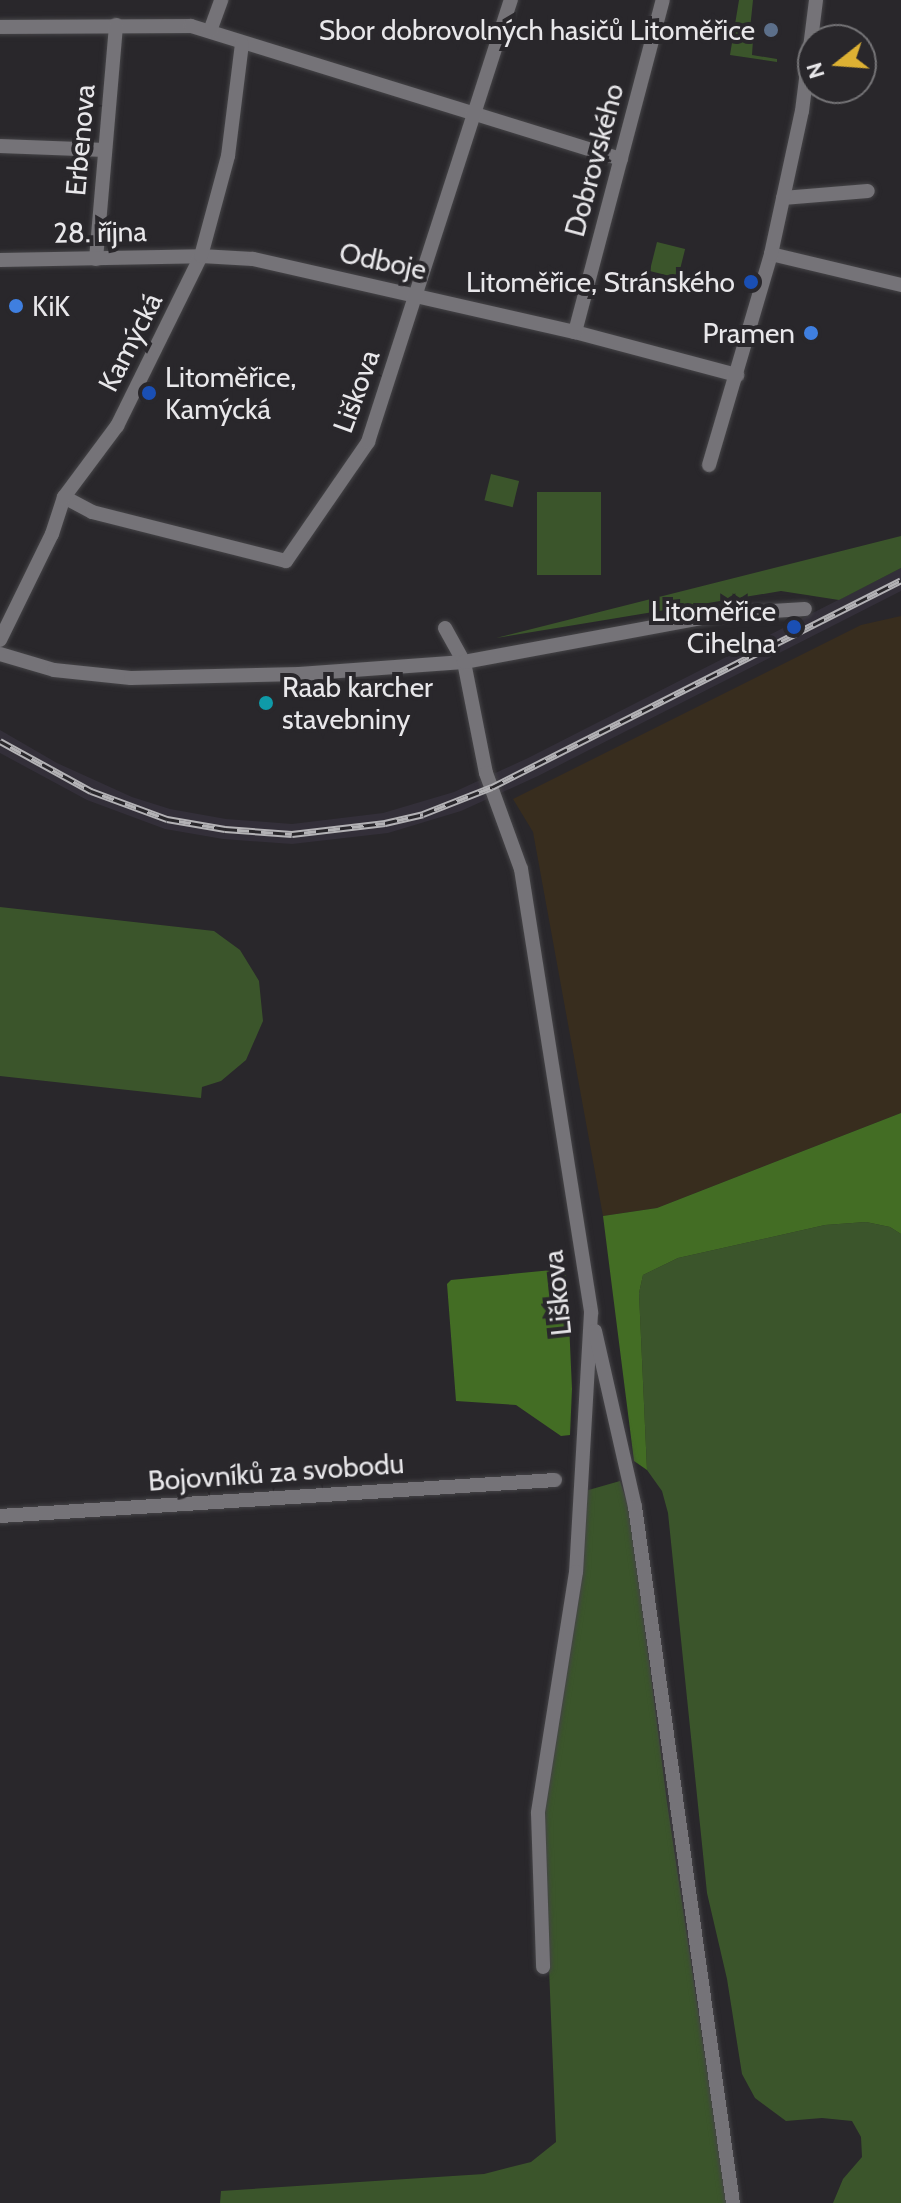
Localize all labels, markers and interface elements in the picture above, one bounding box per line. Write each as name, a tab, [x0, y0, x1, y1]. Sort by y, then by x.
place label: Sbor dobrovolných hasičů Litoměřice	[319, 13, 755, 47]
marker: Sbor dobrovolných hasičů Litoměřice	[762, 21, 780, 39]
north arrow	[797, 24, 877, 104]
text: N	[800, 59, 831, 82]
street label: Dobrovského	[557, 80, 631, 240]
street label: Erbenova	[58, 83, 102, 197]
street label: 28. října	[53, 214, 147, 250]
street label: Odboje	[336, 235, 430, 287]
place label: Litoměřice, Stránského	[466, 265, 735, 299]
marker: Litoměřice, Stránského	[742, 273, 760, 291]
street label: Kamýcká	[91, 287, 169, 397]
place label: KiK	[32, 289, 70, 323]
marker: KiK	[7, 297, 25, 315]
place label: Pramen	[703, 316, 795, 350]
marker: Pramen	[802, 324, 820, 342]
street label: Liškova	[326, 345, 386, 437]
place label: Litoměřice, Kamýcká	[165, 360, 296, 426]
marker: Litoměřice, Kamýcká	[140, 384, 158, 402]
place label: Litoměřice Cihelna	[651, 594, 776, 660]
marker: Litoměřice Cihelna	[783, 616, 805, 638]
place label: Raab karcher stavebniny	[282, 670, 433, 736]
marker: Raab karcher stavebniny	[257, 694, 275, 712]
street label: Liškova	[536, 1249, 578, 1337]
street label: Bojovníků za svobodu	[147, 1446, 405, 1498]

